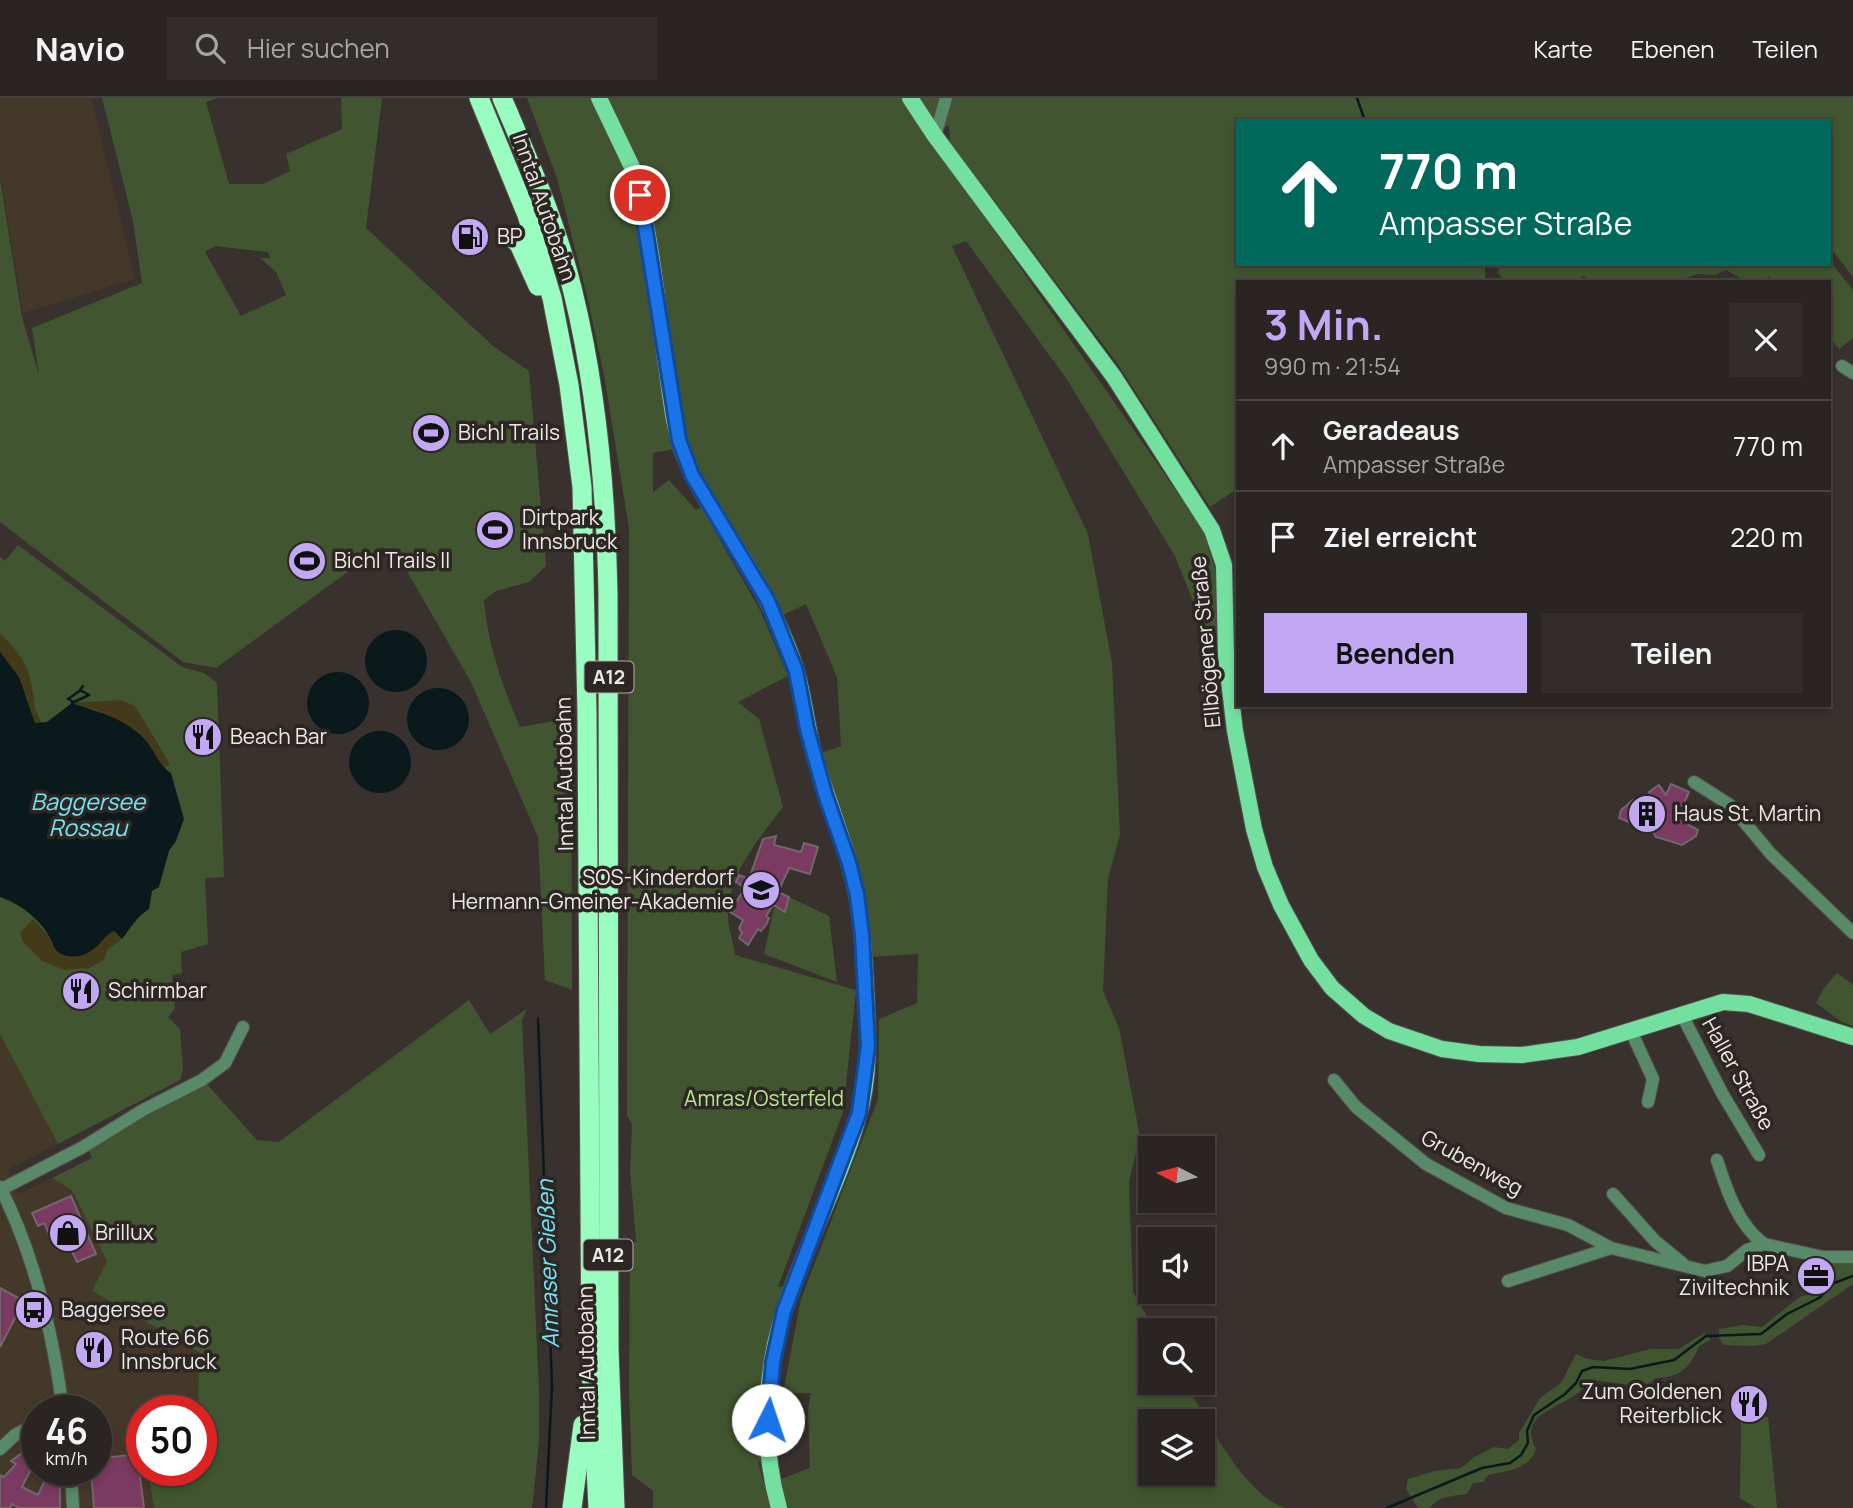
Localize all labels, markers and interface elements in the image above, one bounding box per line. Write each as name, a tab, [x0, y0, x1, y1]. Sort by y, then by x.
search box	[167, 17, 657, 80]
text: Navio	[35, 26, 125, 71]
icon: search	[191, 29, 229, 67]
text: Hier suchen	[247, 30, 390, 66]
text: Karte	[1533, 32, 1593, 65]
text: Ebenen	[1631, 32, 1714, 65]
text: Teilen	[1752, 32, 1818, 65]
street label: Inntal Autobahn	[507, 129, 583, 284]
text: 770 m	[1379, 137, 1518, 204]
icon: ahead	[1264, 147, 1355, 238]
pin	[610, 165, 670, 225]
icon: arrive	[621, 176, 659, 214]
text: Ampasser Straße	[1379, 201, 1632, 245]
fuel station icon: BP	[449, 216, 491, 258]
place label: BP	[497, 222, 523, 250]
text: 3 Min.	[1264, 295, 1384, 353]
button: close	[1729, 303, 1803, 377]
text: 990 m · 21:54	[1264, 350, 1401, 382]
sports icon: Bichl Trails	[410, 412, 452, 454]
text: Geradeaus	[1323, 412, 1459, 448]
place label: Bichl Trails	[458, 418, 560, 446]
icon: ahead	[1264, 427, 1302, 465]
text: 770 m	[1733, 428, 1803, 464]
text: Ampasser Straße	[1323, 448, 1505, 480]
place label: Dirtpark Innsbruck	[522, 503, 618, 555]
sports icon: Dirtpark Innsbruck	[474, 509, 516, 551]
icon: arrive	[1264, 518, 1302, 556]
text: Ziel erreicht	[1323, 519, 1477, 555]
text: 220 m	[1730, 519, 1803, 555]
sports icon: Bichl Trails II	[286, 540, 328, 582]
place label: Bichl Trails II	[334, 546, 450, 574]
street label: Ellbögener Straße	[1184, 555, 1226, 729]
button: Beenden	[1264, 613, 1527, 693]
button: Teilen	[1541, 613, 1803, 693]
road number: A12	[584, 662, 634, 692]
street label: Inntal Autobahn	[549, 697, 579, 851]
restaurant icon: Beach Bar	[182, 716, 224, 758]
place label: Beach Bar	[230, 722, 327, 750]
water label: Baggersee Rossau	[31, 785, 147, 843]
building icon: Haus St. Martin	[1626, 793, 1668, 835]
place label: Haus St. Martin	[1674, 799, 1821, 827]
place label: SOS-Kinderdorf Hermann-Gmeiner-Akademie	[451, 863, 735, 915]
school or university icon: SOS-Kinderdorf Hermann-Gmeiner-Akademie	[740, 869, 782, 911]
restaurant icon: Schirmbar	[60, 970, 102, 1012]
place label: Schirmbar	[108, 976, 207, 1004]
street label: Haller Straße	[1696, 1012, 1781, 1135]
park label: Amras/Osterfeld	[684, 1084, 844, 1112]
street label: Grubenweg	[1417, 1123, 1528, 1202]
north arrow	[1138, 1136, 1214, 1213]
map controls	[1138, 1136, 1215, 1486]
water label: Amraser Gießen	[528, 1178, 566, 1349]
shop icon: Brillux	[47, 1212, 89, 1254]
place label: Brillux	[95, 1218, 154, 1246]
button: sound	[1138, 1227, 1215, 1304]
road number: A12	[584, 1240, 632, 1270]
place label: IBPA Ziviltechnik	[1679, 1249, 1790, 1301]
office icon: IBPA Ziviltechnik	[1795, 1255, 1837, 1297]
street label: Inntal Autobahn	[571, 1286, 601, 1440]
bus stop icon: Baggersee	[13, 1289, 55, 1331]
place label: Baggersee	[61, 1295, 165, 1323]
button: search	[1138, 1318, 1215, 1395]
place label: Route 66 Innsbruck	[121, 1323, 217, 1375]
restaurant icon: Route 66 Innsbruck	[73, 1329, 115, 1371]
place label: Zum Goldenen Reiterblick	[1581, 1377, 1723, 1429]
position arrow	[731, 1383, 805, 1457]
restaurant icon: Zum Goldenen Reiterblick	[1728, 1383, 1770, 1425]
speed limit sign: 50	[126, 1395, 217, 1486]
text: 46	[45, 1407, 88, 1455]
button: layers	[1138, 1409, 1215, 1486]
text: km/h	[46, 1446, 87, 1470]

